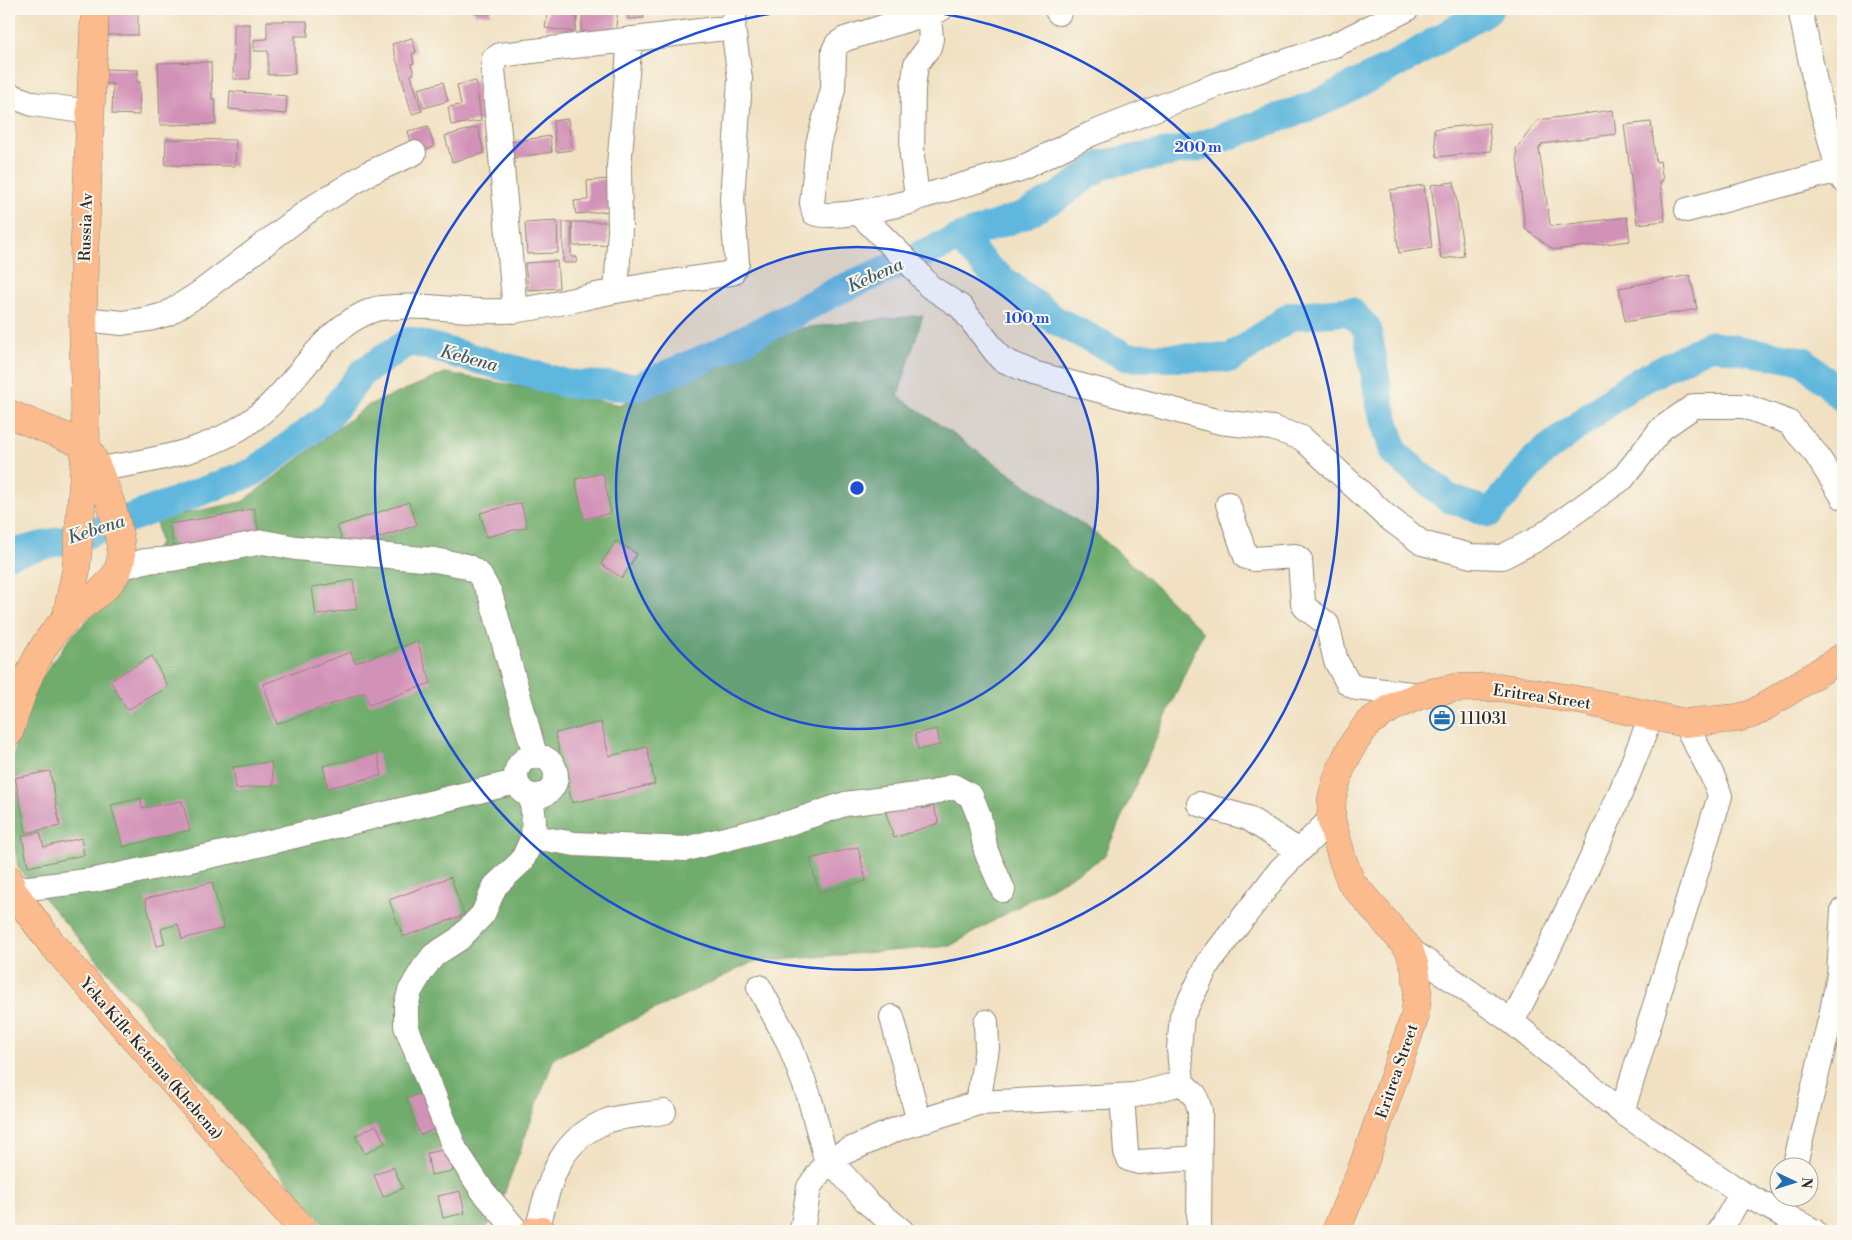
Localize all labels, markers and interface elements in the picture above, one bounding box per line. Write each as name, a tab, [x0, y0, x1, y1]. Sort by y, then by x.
text: 200 m	[1174, 138, 1222, 157]
street label: Russia Av	[75, 191, 97, 262]
water label: Kebena	[844, 253, 908, 298]
text: 100 m	[1005, 309, 1050, 328]
water label: Kebena	[437, 340, 501, 378]
centre of rings	[848, 479, 866, 497]
water label: Kebena	[64, 509, 129, 550]
street label: Eritrea Street	[1492, 680, 1592, 714]
office icon: 111031	[1429, 705, 1455, 731]
place label: 111031	[1460, 709, 1507, 729]
street label: Yeka Kifle Ketema (Khebena)	[75, 973, 227, 1144]
street label: Eritrea Street	[1371, 1021, 1423, 1121]
north arrow	[1770, 1158, 1820, 1208]
text: N	[1797, 1177, 1815, 1189]

